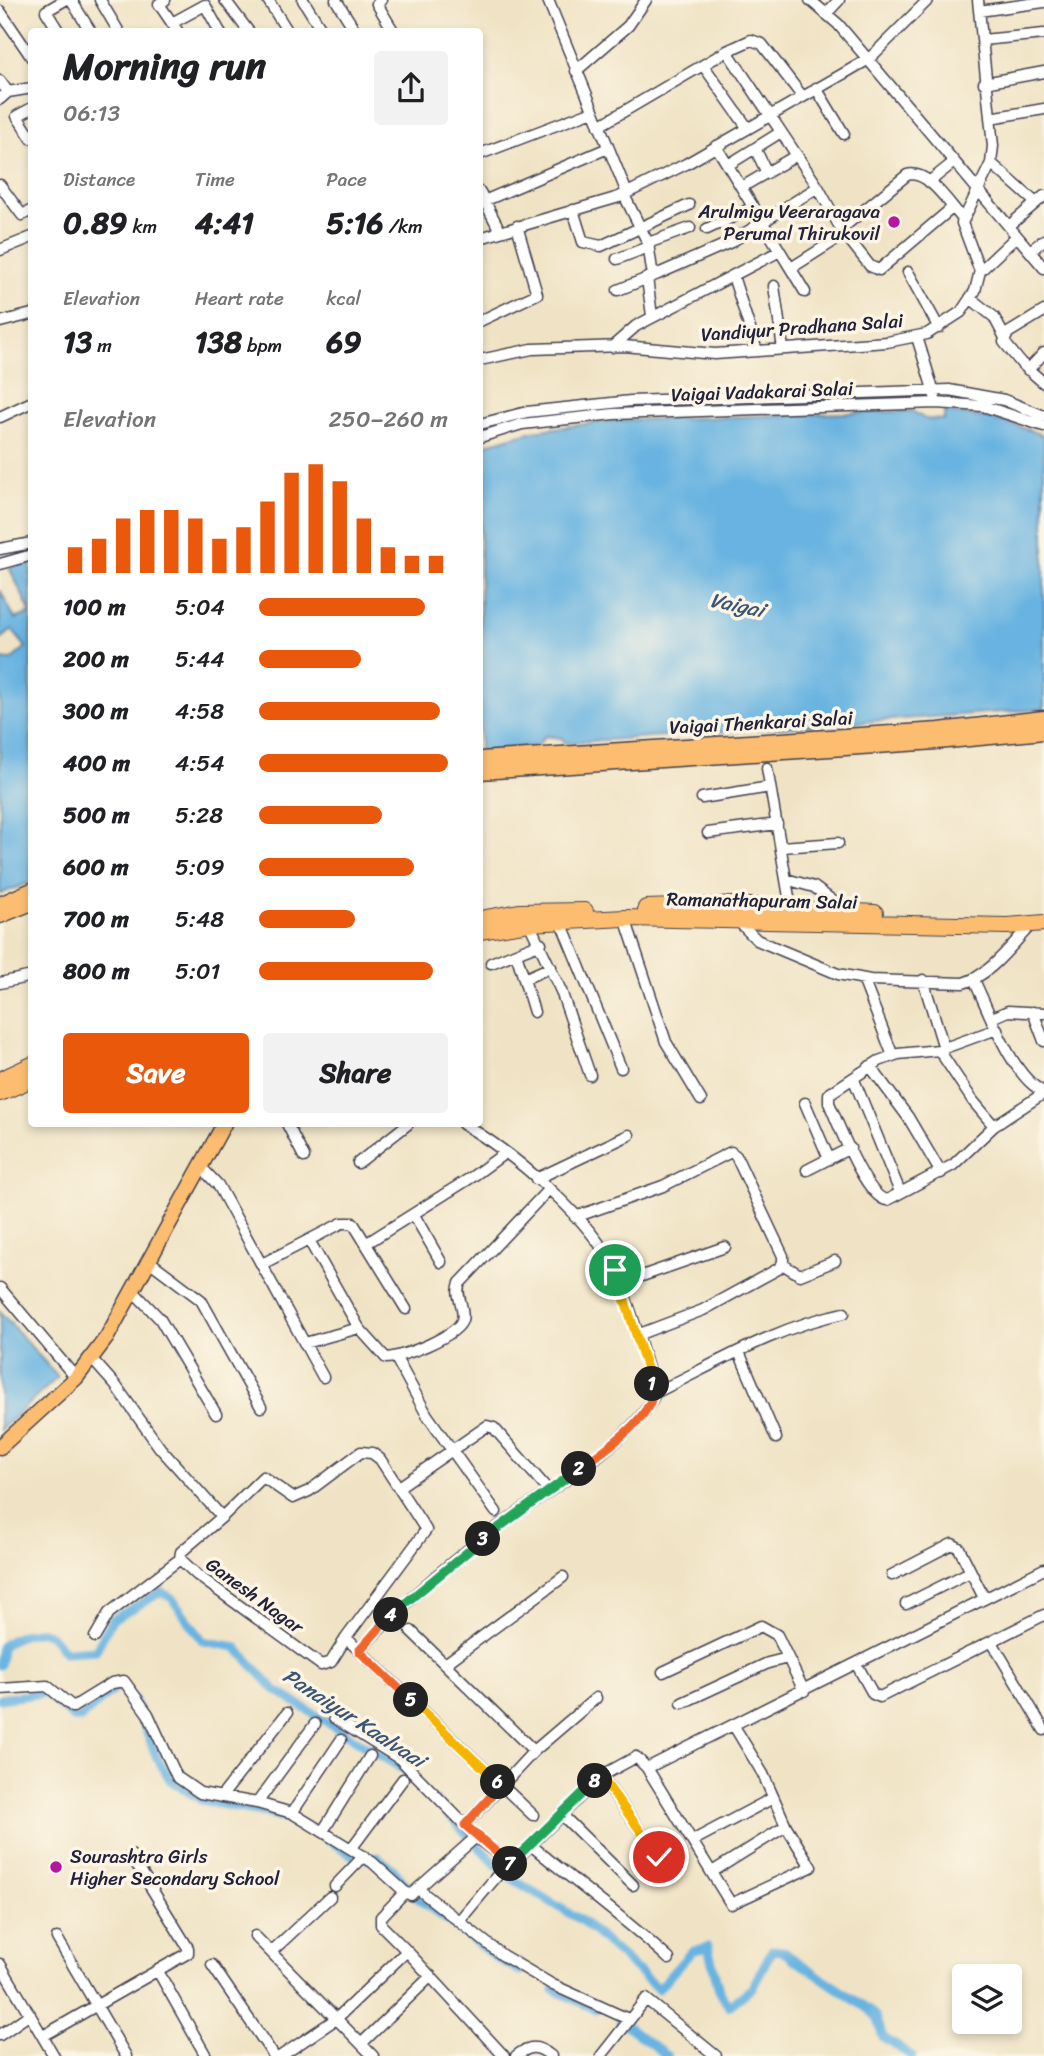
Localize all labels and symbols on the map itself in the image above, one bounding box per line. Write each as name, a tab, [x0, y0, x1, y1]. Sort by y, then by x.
place label: Arulmigu Veeraragava Perumal Thirukovil	[697, 195, 881, 250]
marker: Arulmigu Veeraragava Perumal Thirukovil	[886, 214, 902, 230]
street label: Vandiyur Pradhana Salai	[700, 304, 905, 351]
street label: Vaigai Vadakarai Salai	[671, 372, 854, 411]
water label: Vaigai	[706, 581, 772, 630]
street label: Vaigai Thenkarai Salai	[669, 701, 854, 744]
street label: Ramanathapuram Salai	[666, 882, 858, 919]
pin	[585, 1240, 645, 1300]
pin: 1	[634, 1366, 670, 1402]
pin: 2	[562, 1452, 596, 1486]
pin: 3	[466, 1522, 500, 1556]
street label: Ganesh Nagar	[199, 1548, 312, 1643]
pin: 4	[374, 1598, 408, 1632]
water label: Panaiyur Kaalvaai	[275, 1657, 436, 1781]
pin: 5	[394, 1682, 428, 1718]
pin: 6	[480, 1764, 516, 1800]
pin: 8	[578, 1764, 612, 1798]
pin	[629, 1827, 689, 1887]
place label: Sourashtra Girls Higher Secondary School	[70, 1840, 280, 1895]
pin: 7	[492, 1846, 528, 1882]
marker: Sourashtra Girls Higher Secondary School	[48, 1859, 64, 1875]

